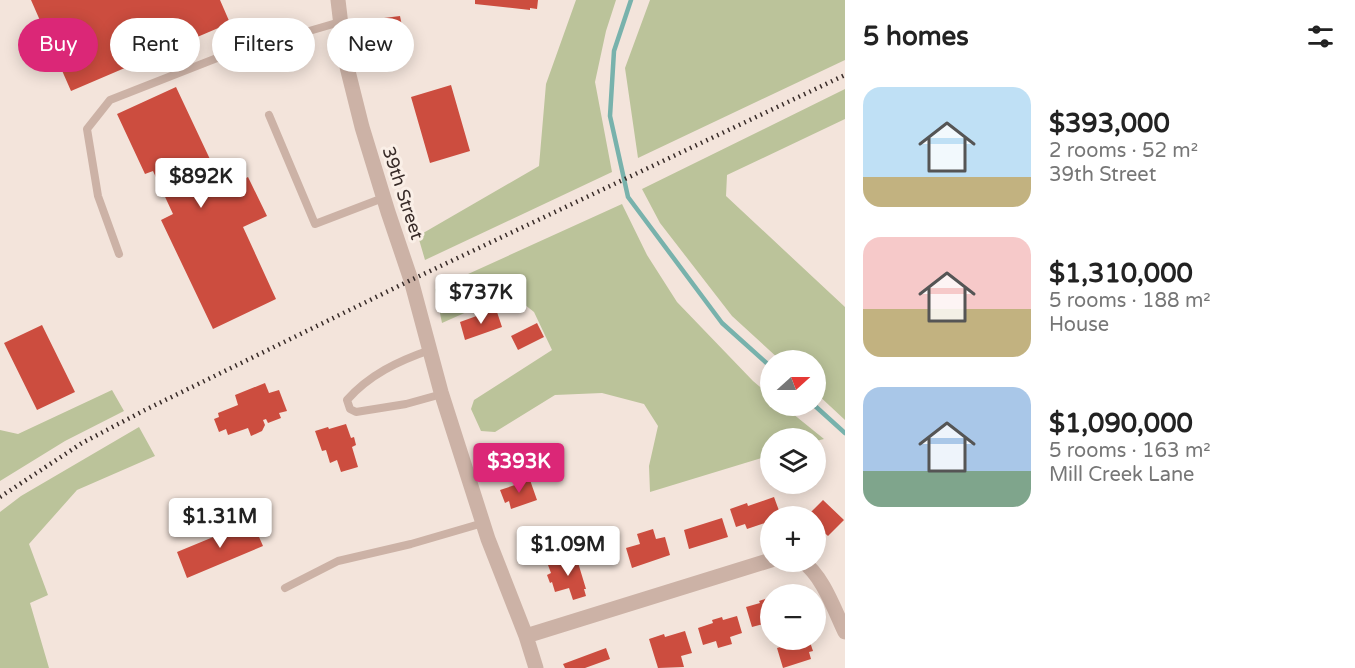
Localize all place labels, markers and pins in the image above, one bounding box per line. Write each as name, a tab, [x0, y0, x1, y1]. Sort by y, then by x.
pin: $892K	[159, 158, 243, 209]
pin: $737K	[439, 274, 523, 325]
pin: $393K	[477, 443, 561, 494]
pin: $1.31M	[171, 498, 269, 549]
pin: $1.09M	[519, 526, 617, 577]

